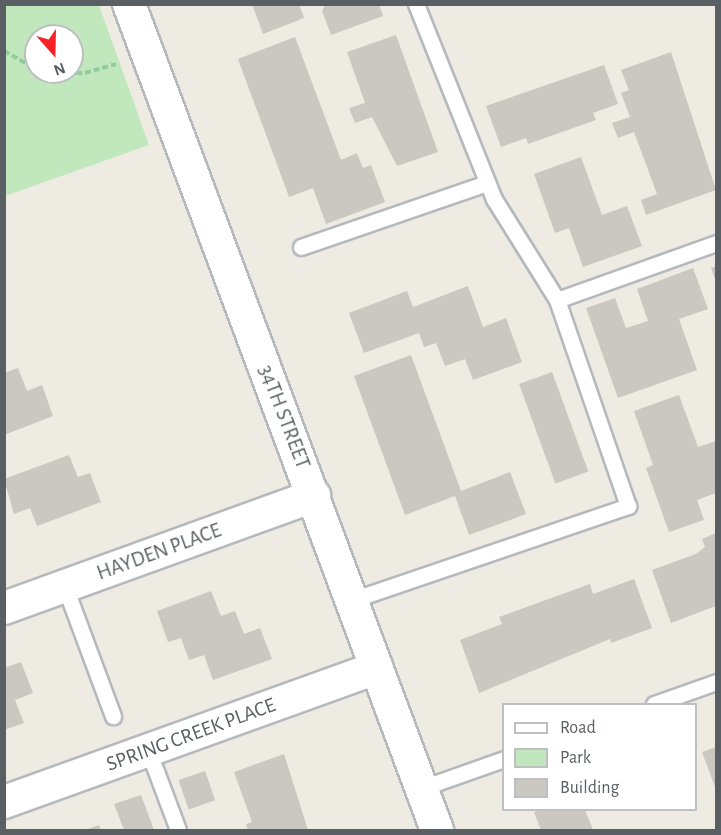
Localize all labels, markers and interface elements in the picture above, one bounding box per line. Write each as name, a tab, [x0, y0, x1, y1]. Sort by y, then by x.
north arrow	[24, 24, 84, 84]
text: N	[52, 60, 67, 78]
street label: 34TH STREET	[253, 362, 315, 472]
street label: HAYDEN PLACE	[93, 518, 225, 586]
street label: SPRING CREEK PLACE	[103, 693, 279, 777]
legend	[502, 703, 697, 811]
text: Road	[560, 719, 596, 737]
text: Park	[560, 749, 591, 767]
text: Building	[560, 779, 619, 797]

